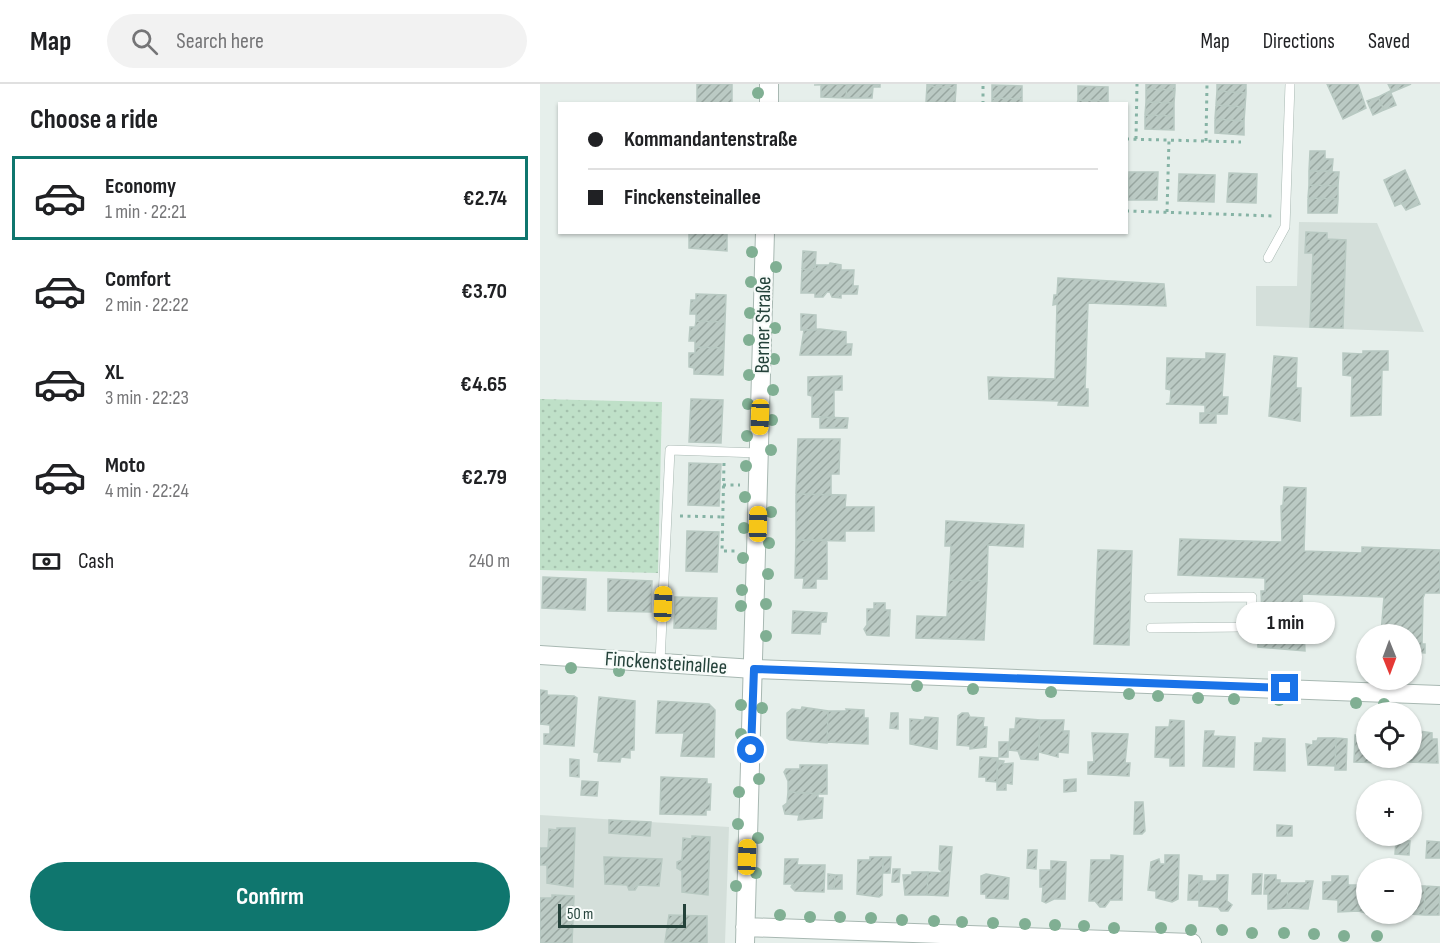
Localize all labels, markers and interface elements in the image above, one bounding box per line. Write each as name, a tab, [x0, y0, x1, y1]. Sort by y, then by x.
search box	[107, 14, 527, 68]
text: Map	[30, 25, 71, 58]
icon: search	[128, 25, 161, 58]
text: Search here	[176, 28, 264, 55]
text: Map	[1200, 29, 1230, 54]
text: Directions	[1263, 29, 1335, 54]
text: Saved	[1368, 29, 1410, 54]
text: Choose a ride	[30, 104, 158, 136]
text: Kommandantenstraße	[624, 126, 798, 153]
icon: car	[33, 171, 87, 225]
text: Economy	[105, 173, 176, 200]
text: Finckensteinallee	[624, 184, 761, 211]
text: €2.74	[463, 185, 507, 212]
text: 1 min · 22:21	[105, 200, 186, 224]
icon: car	[33, 264, 87, 318]
text: Comfort	[105, 266, 171, 293]
street label: Berner Straße	[750, 276, 776, 374]
text: €3.70	[461, 278, 507, 305]
text: 2 min · 22:22	[105, 293, 189, 317]
icon: car	[33, 357, 87, 411]
text: XL	[105, 359, 124, 386]
text: €4.65	[460, 371, 507, 398]
text: 3 min · 22:23	[105, 386, 189, 410]
car	[750, 399, 770, 435]
icon: car	[33, 450, 87, 504]
text: Moto	[105, 452, 145, 479]
text: €2.79	[462, 464, 507, 491]
text: 4 min · 22:24	[105, 479, 189, 503]
car	[749, 506, 767, 542]
icon: cash	[30, 545, 63, 578]
text: Cash	[78, 548, 114, 575]
text: 240 m	[469, 549, 510, 573]
car	[653, 586, 673, 622]
callout: 1 min	[1236, 601, 1335, 643]
text: 1 min	[1267, 611, 1304, 635]
north arrow	[1356, 624, 1422, 690]
map controls	[1356, 624, 1422, 924]
street label: Finckensteinallee	[604, 646, 728, 680]
route end	[1271, 674, 1298, 701]
button: locate	[1356, 702, 1422, 768]
route start	[737, 736, 764, 763]
button: +	[1356, 780, 1422, 846]
car	[737, 839, 757, 875]
button: −	[1356, 858, 1422, 924]
button: Confirm	[30, 862, 510, 931]
scale bar	[558, 901, 686, 928]
text: 50 m	[567, 905, 593, 924]

